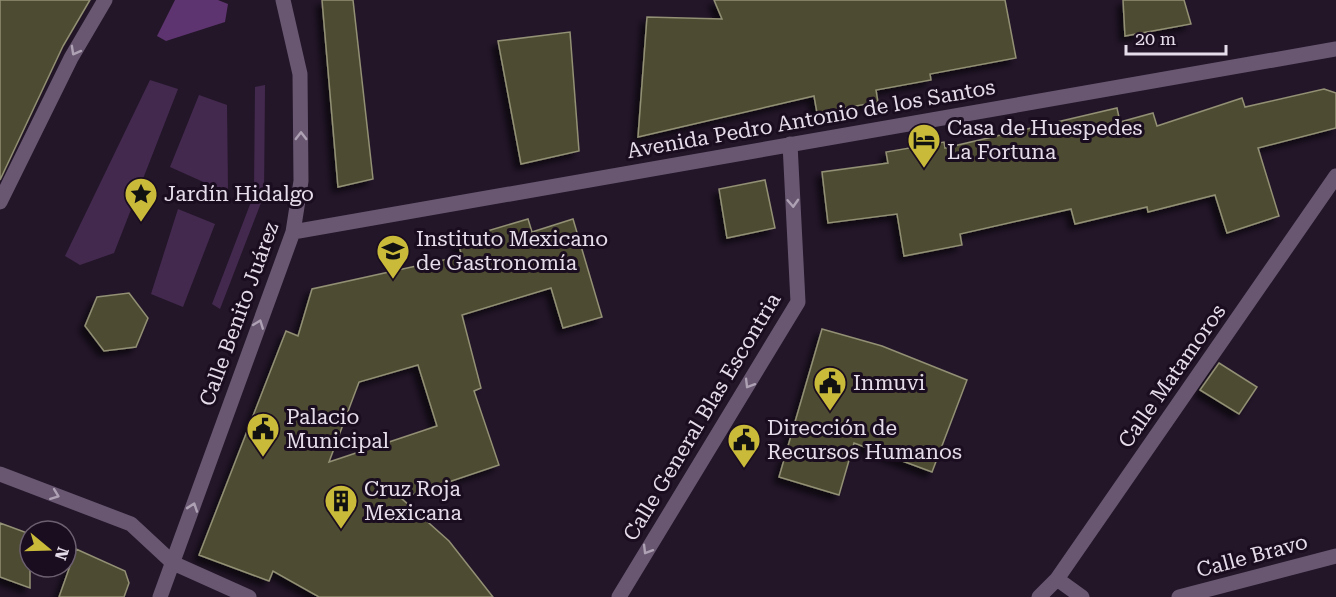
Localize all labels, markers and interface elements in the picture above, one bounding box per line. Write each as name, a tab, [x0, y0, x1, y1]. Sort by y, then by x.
scale bar	[1126, 18, 1226, 56]
text: 20 m	[1135, 28, 1176, 49]
one-way arrow	[71, 44, 82, 55]
street label: Avenida Pedro Antonio de los Santos	[625, 75, 997, 163]
place label: Casa de Huespedes La Fortuna	[947, 116, 1143, 164]
hotel icon: Casa de Huespedes La Fortuna	[906, 122, 942, 169]
one-way arrow	[295, 131, 307, 140]
place icon: Jardín Hidalgo	[123, 176, 159, 223]
place label: Jardín Hidalgo	[164, 182, 314, 206]
one-way arrow	[786, 198, 799, 207]
street label: Calle Benito Juárez	[195, 219, 283, 409]
place label: Instituto Mexicano de Gastronomía	[416, 227, 608, 275]
school or university icon: Instituto Mexicano de Gastronomía	[375, 233, 411, 280]
street label: Calle General Blas Escontria	[618, 288, 786, 545]
street label: Calle Matamoros	[1114, 300, 1231, 452]
one-way arrow	[252, 319, 264, 330]
public building icon: Inmuvi	[812, 365, 848, 412]
place label: Inmuvi	[853, 371, 926, 395]
one-way arrow	[744, 378, 756, 388]
place label: Palacio Municipal	[286, 405, 390, 453]
public building icon: Palacio Municipal	[245, 411, 281, 458]
place label: Dirección de Recursos Humanos	[767, 416, 962, 464]
public building icon: Dirección de Recursos Humanos	[726, 422, 762, 469]
place label: Cruz Roja Mexicana	[364, 477, 463, 525]
building icon: Cruz Roja Mexicana	[323, 483, 359, 530]
one-way arrow	[49, 487, 59, 500]
one-way arrow	[185, 502, 198, 513]
north arrow	[18, 519, 78, 579]
street label: Calle Bravo	[1194, 530, 1310, 582]
one-way arrow	[643, 544, 655, 554]
text: N	[51, 545, 73, 563]

